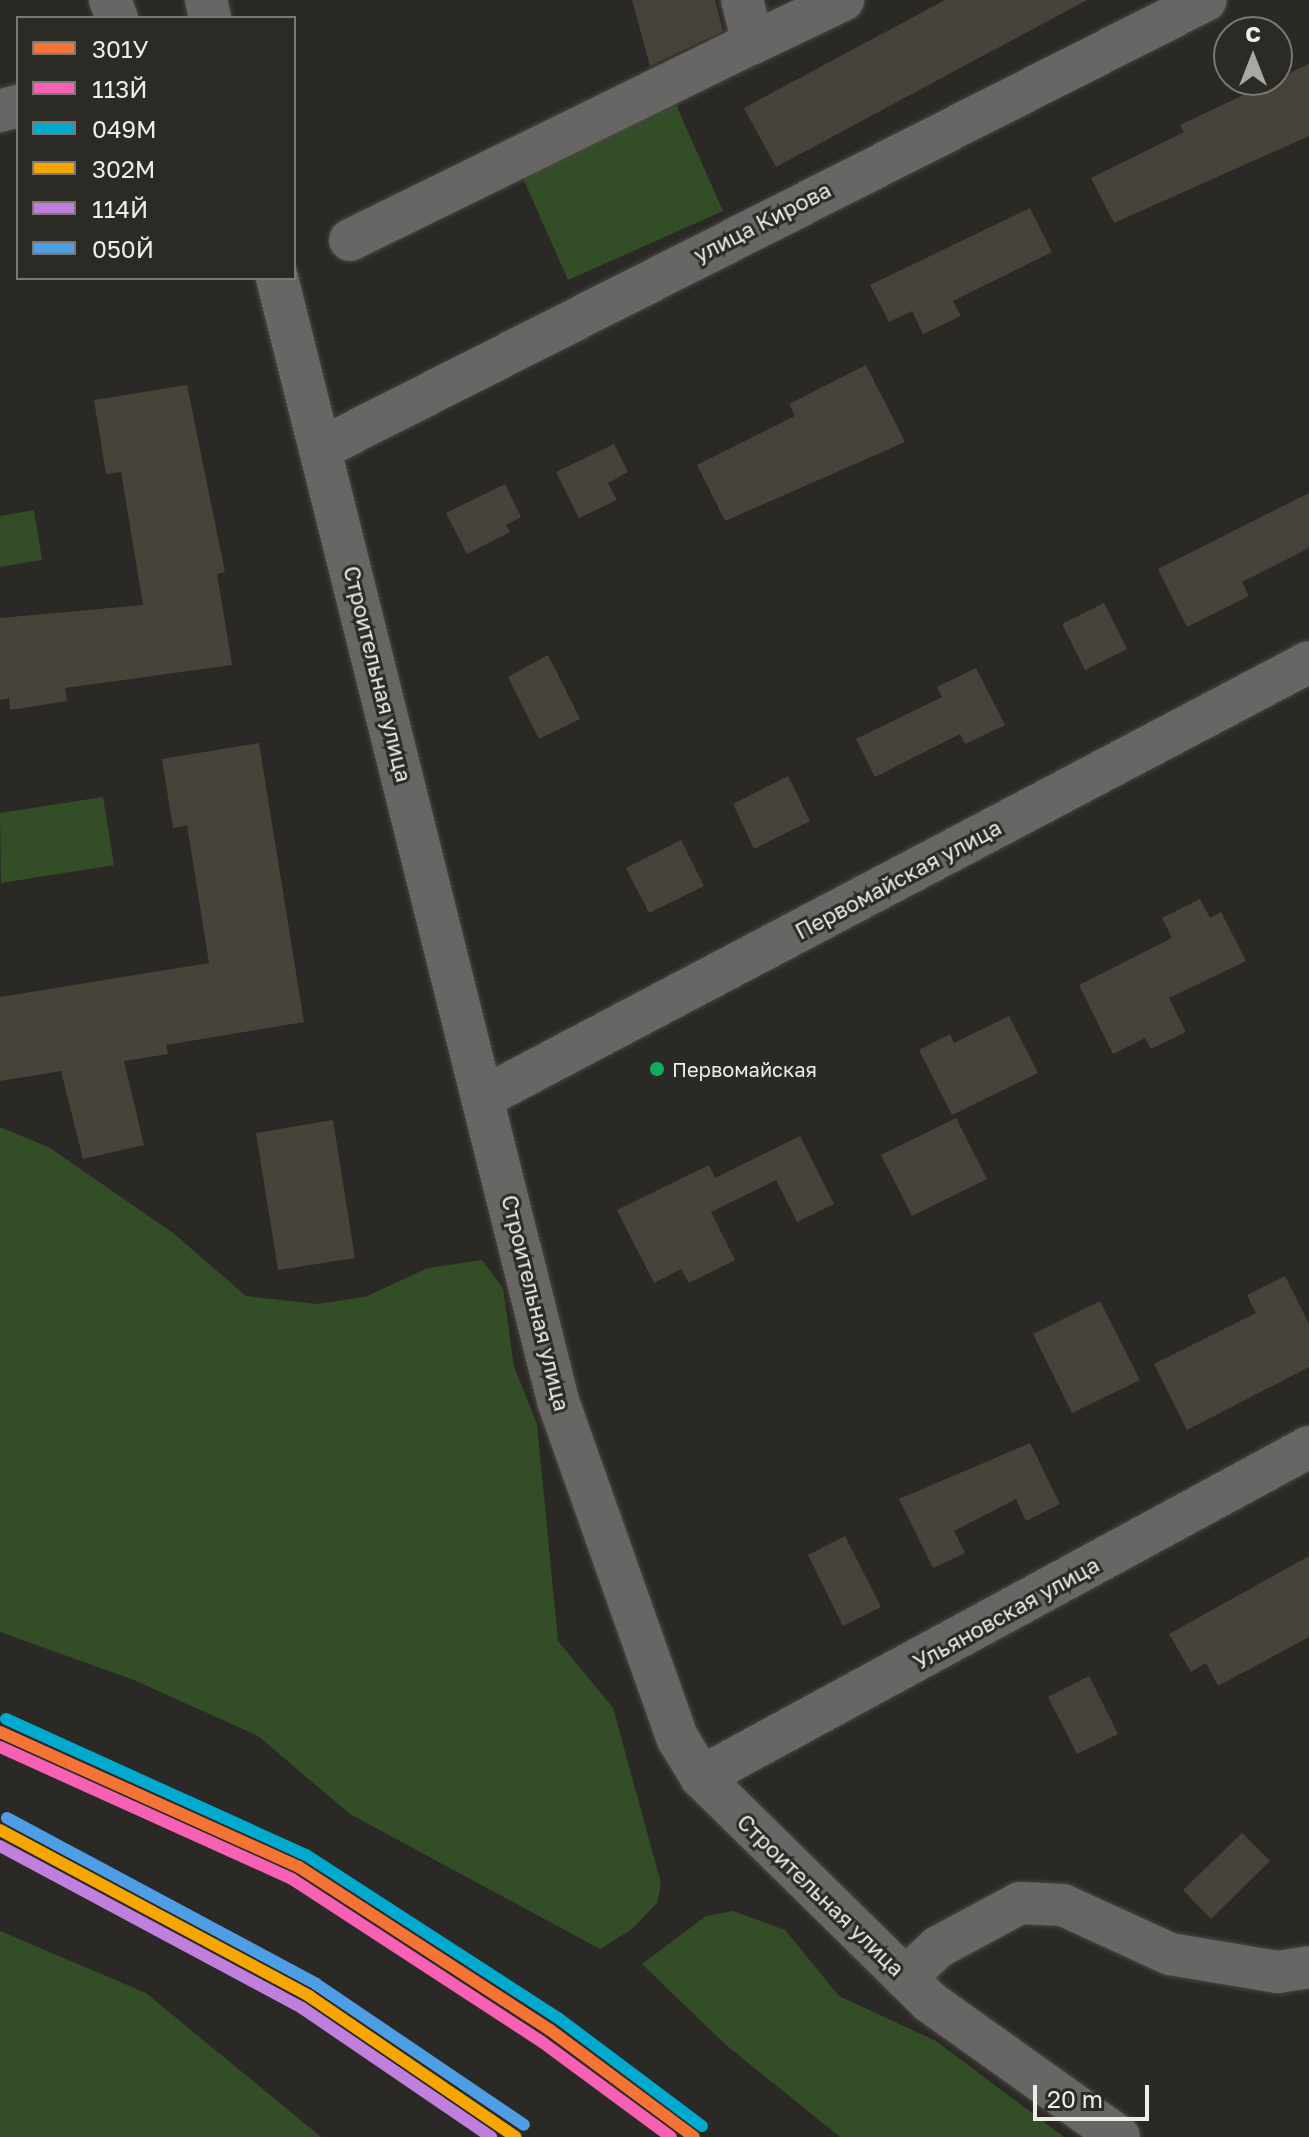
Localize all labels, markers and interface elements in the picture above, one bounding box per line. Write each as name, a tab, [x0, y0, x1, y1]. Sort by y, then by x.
legend	[16, 16, 296, 280]
north arrow	[1213, 16, 1293, 96]
text: С	[1245, 20, 1261, 47]
text: 301У	[92, 34, 149, 63]
text: 113Й	[92, 74, 148, 103]
text: 049М	[92, 114, 157, 143]
text: 302М	[92, 154, 155, 183]
street label: улица Кирова	[689, 176, 835, 268]
text: 114Й	[92, 194, 148, 223]
text: 050Й	[92, 234, 154, 263]
street label: Строительная улица	[338, 563, 418, 785]
street label: Первомайская улица	[791, 813, 1005, 945]
place label: Первомайская	[672, 1057, 817, 1081]
marker: Первомайская	[649, 1061, 665, 1077]
street label: Строительная улица	[496, 1192, 576, 1414]
street label: Ульяновская улица	[908, 1551, 1104, 1675]
street label: Строительная улица	[732, 1808, 910, 1982]
scale bar	[1037, 2069, 1153, 2119]
text: 20 m	[1047, 2084, 1103, 2113]

